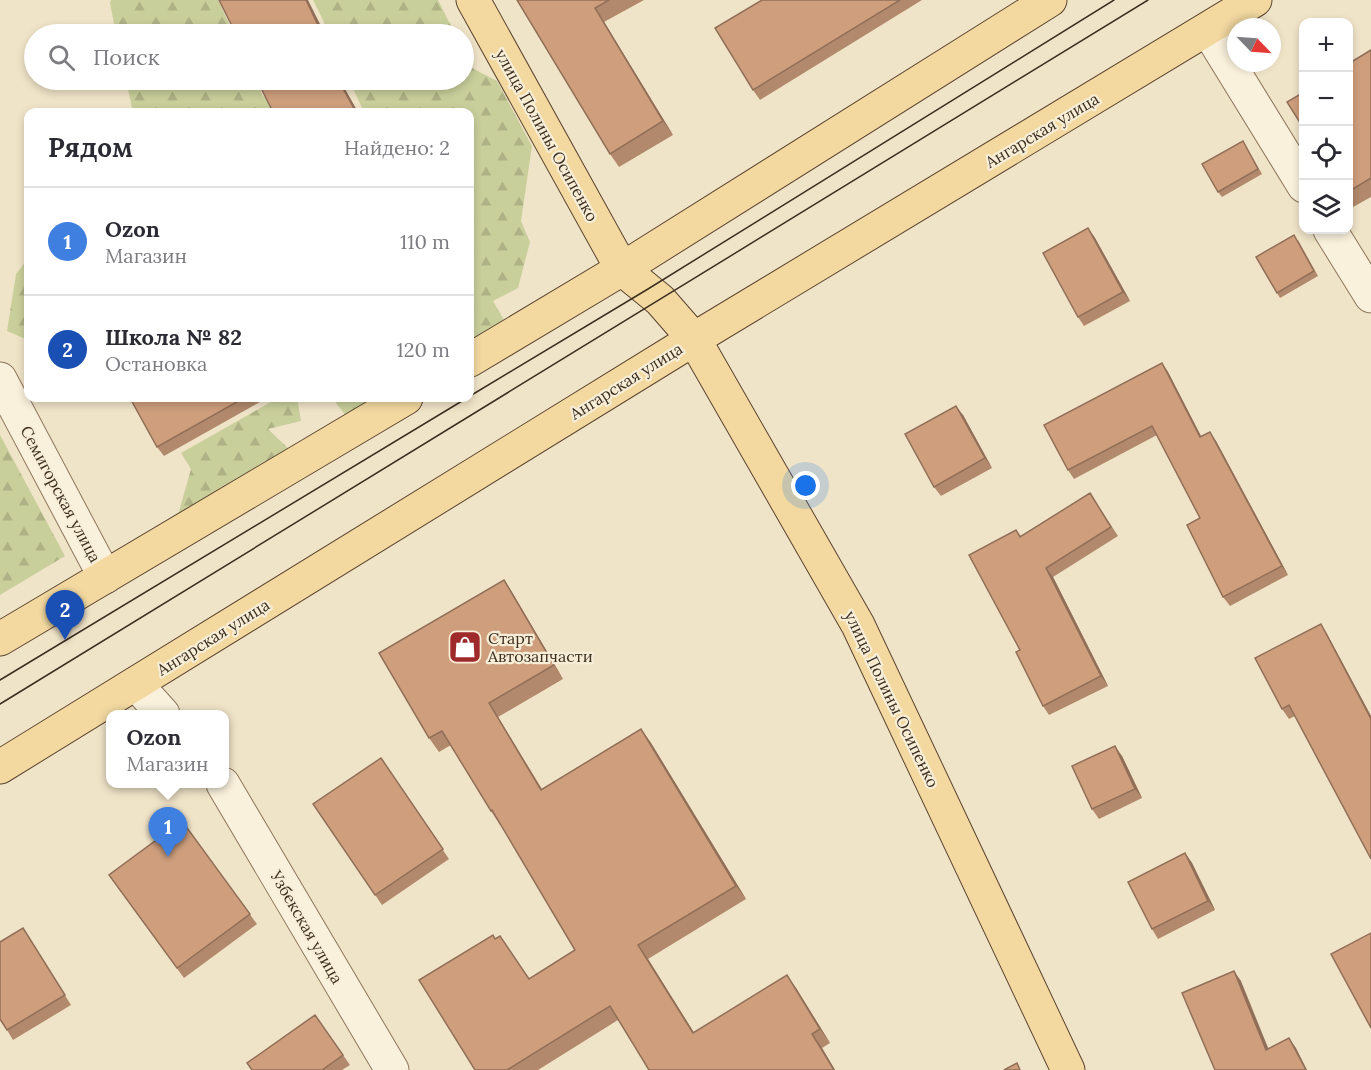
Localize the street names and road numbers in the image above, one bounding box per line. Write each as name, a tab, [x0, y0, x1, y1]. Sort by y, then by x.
street label: улица Полины Осипенко	[491, 45, 603, 225]
street label: Ангарская улица	[981, 88, 1102, 172]
street label: Ангарская улица	[565, 338, 686, 424]
street label: Семигорская улица	[17, 422, 105, 566]
street label: Ангарская улица	[152, 594, 273, 680]
street label: улица Полины Осипенко	[840, 607, 944, 791]
street label: Узбекская улица	[266, 866, 347, 987]

